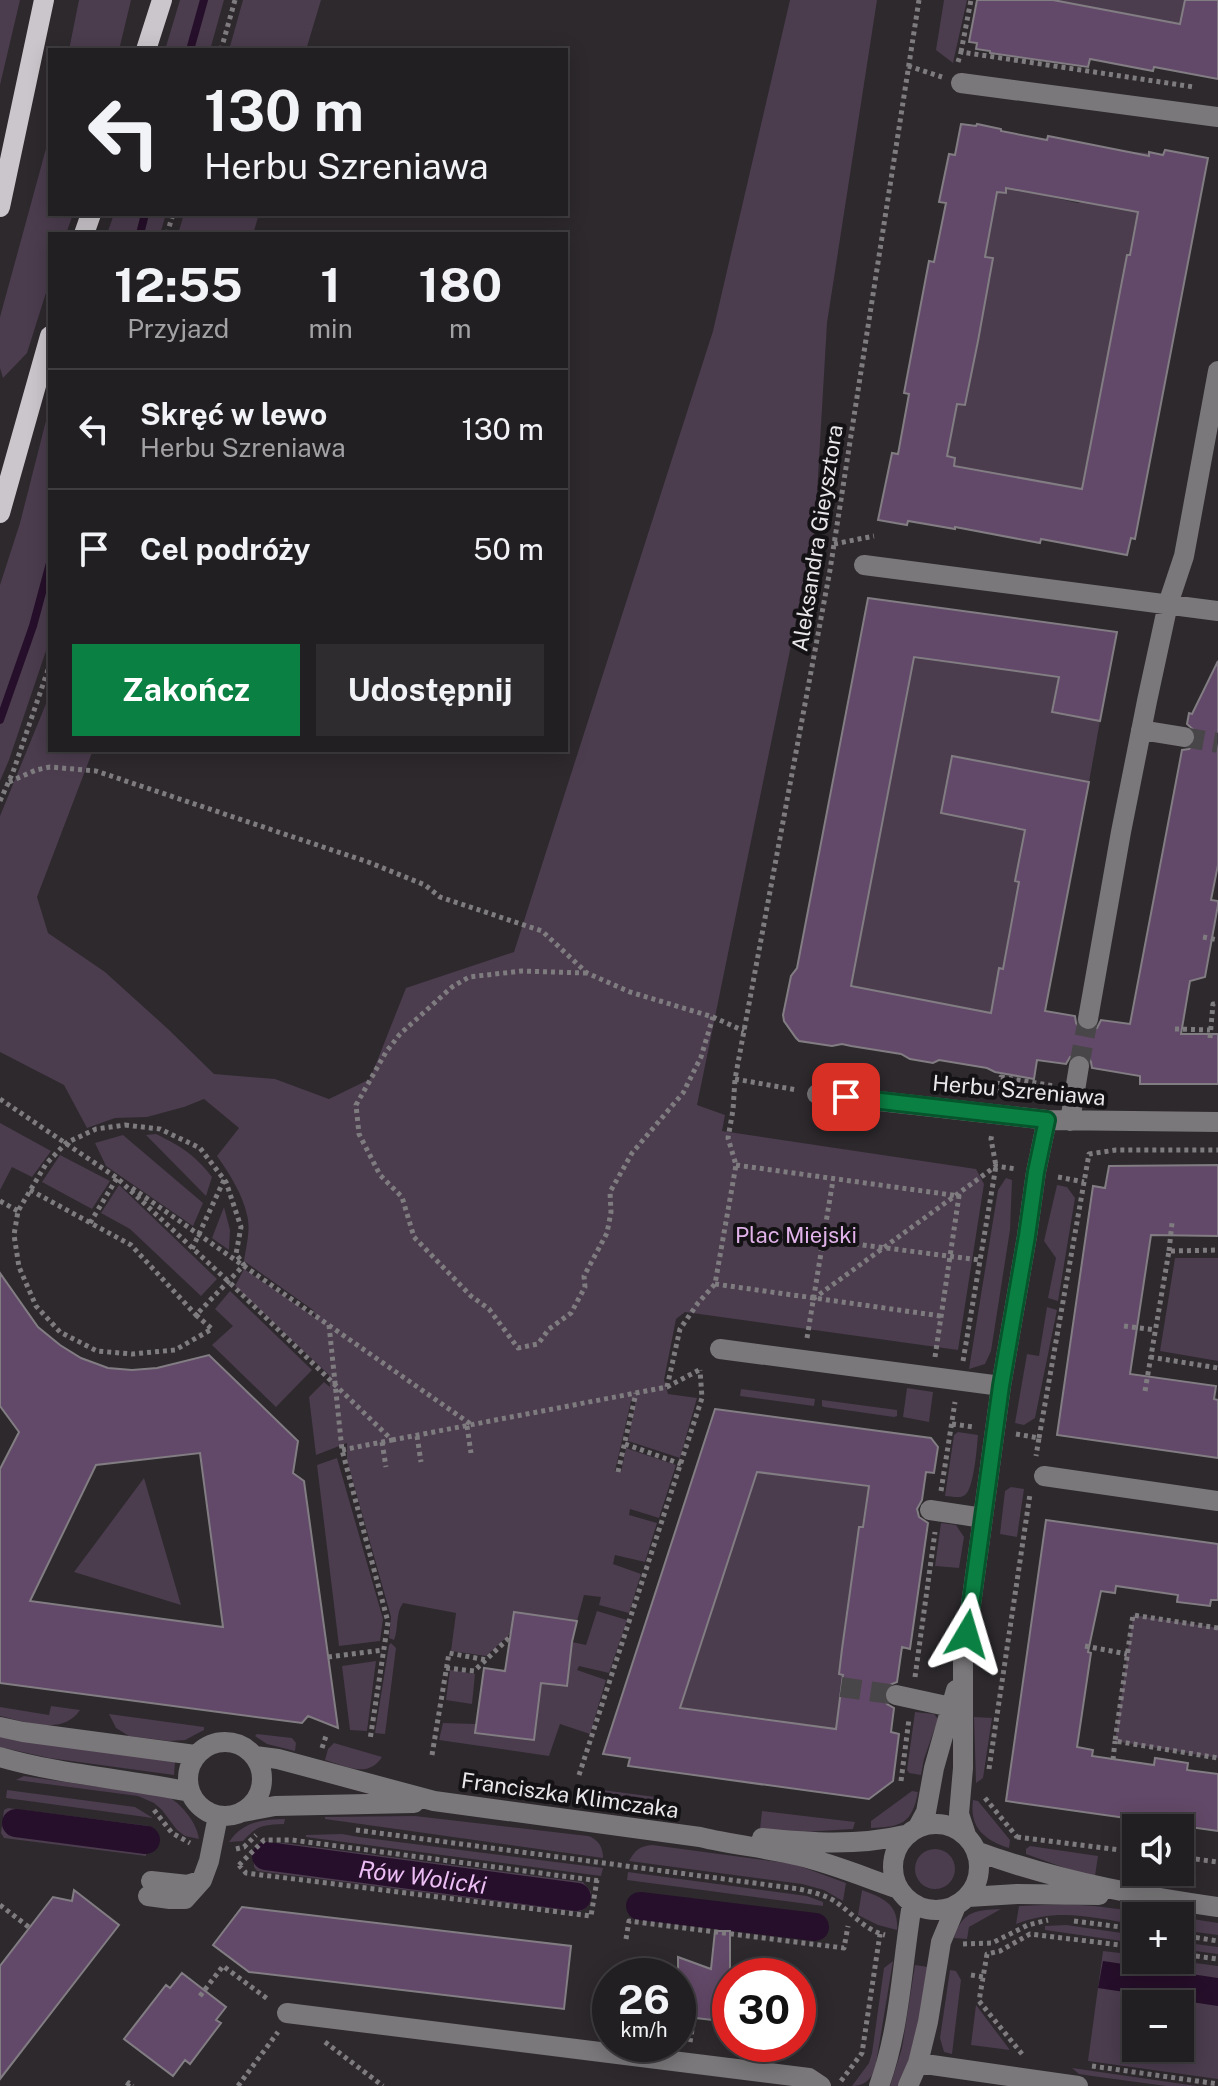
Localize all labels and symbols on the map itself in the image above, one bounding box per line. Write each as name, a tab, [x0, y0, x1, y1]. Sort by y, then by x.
street label: Aleksandra Gieysztora	[786, 423, 848, 653]
pin	[812, 1063, 880, 1131]
street label: Herbu Szreniawa	[931, 1069, 1107, 1111]
park label: Plac Miejski	[735, 1222, 857, 1248]
position arrow	[925, 1592, 1009, 1676]
street label: Franciszka Klimczaka	[459, 1767, 681, 1823]
water label: Rów Wolicki	[357, 1854, 489, 1899]
speed limit sign: 30	[712, 1958, 816, 2062]

